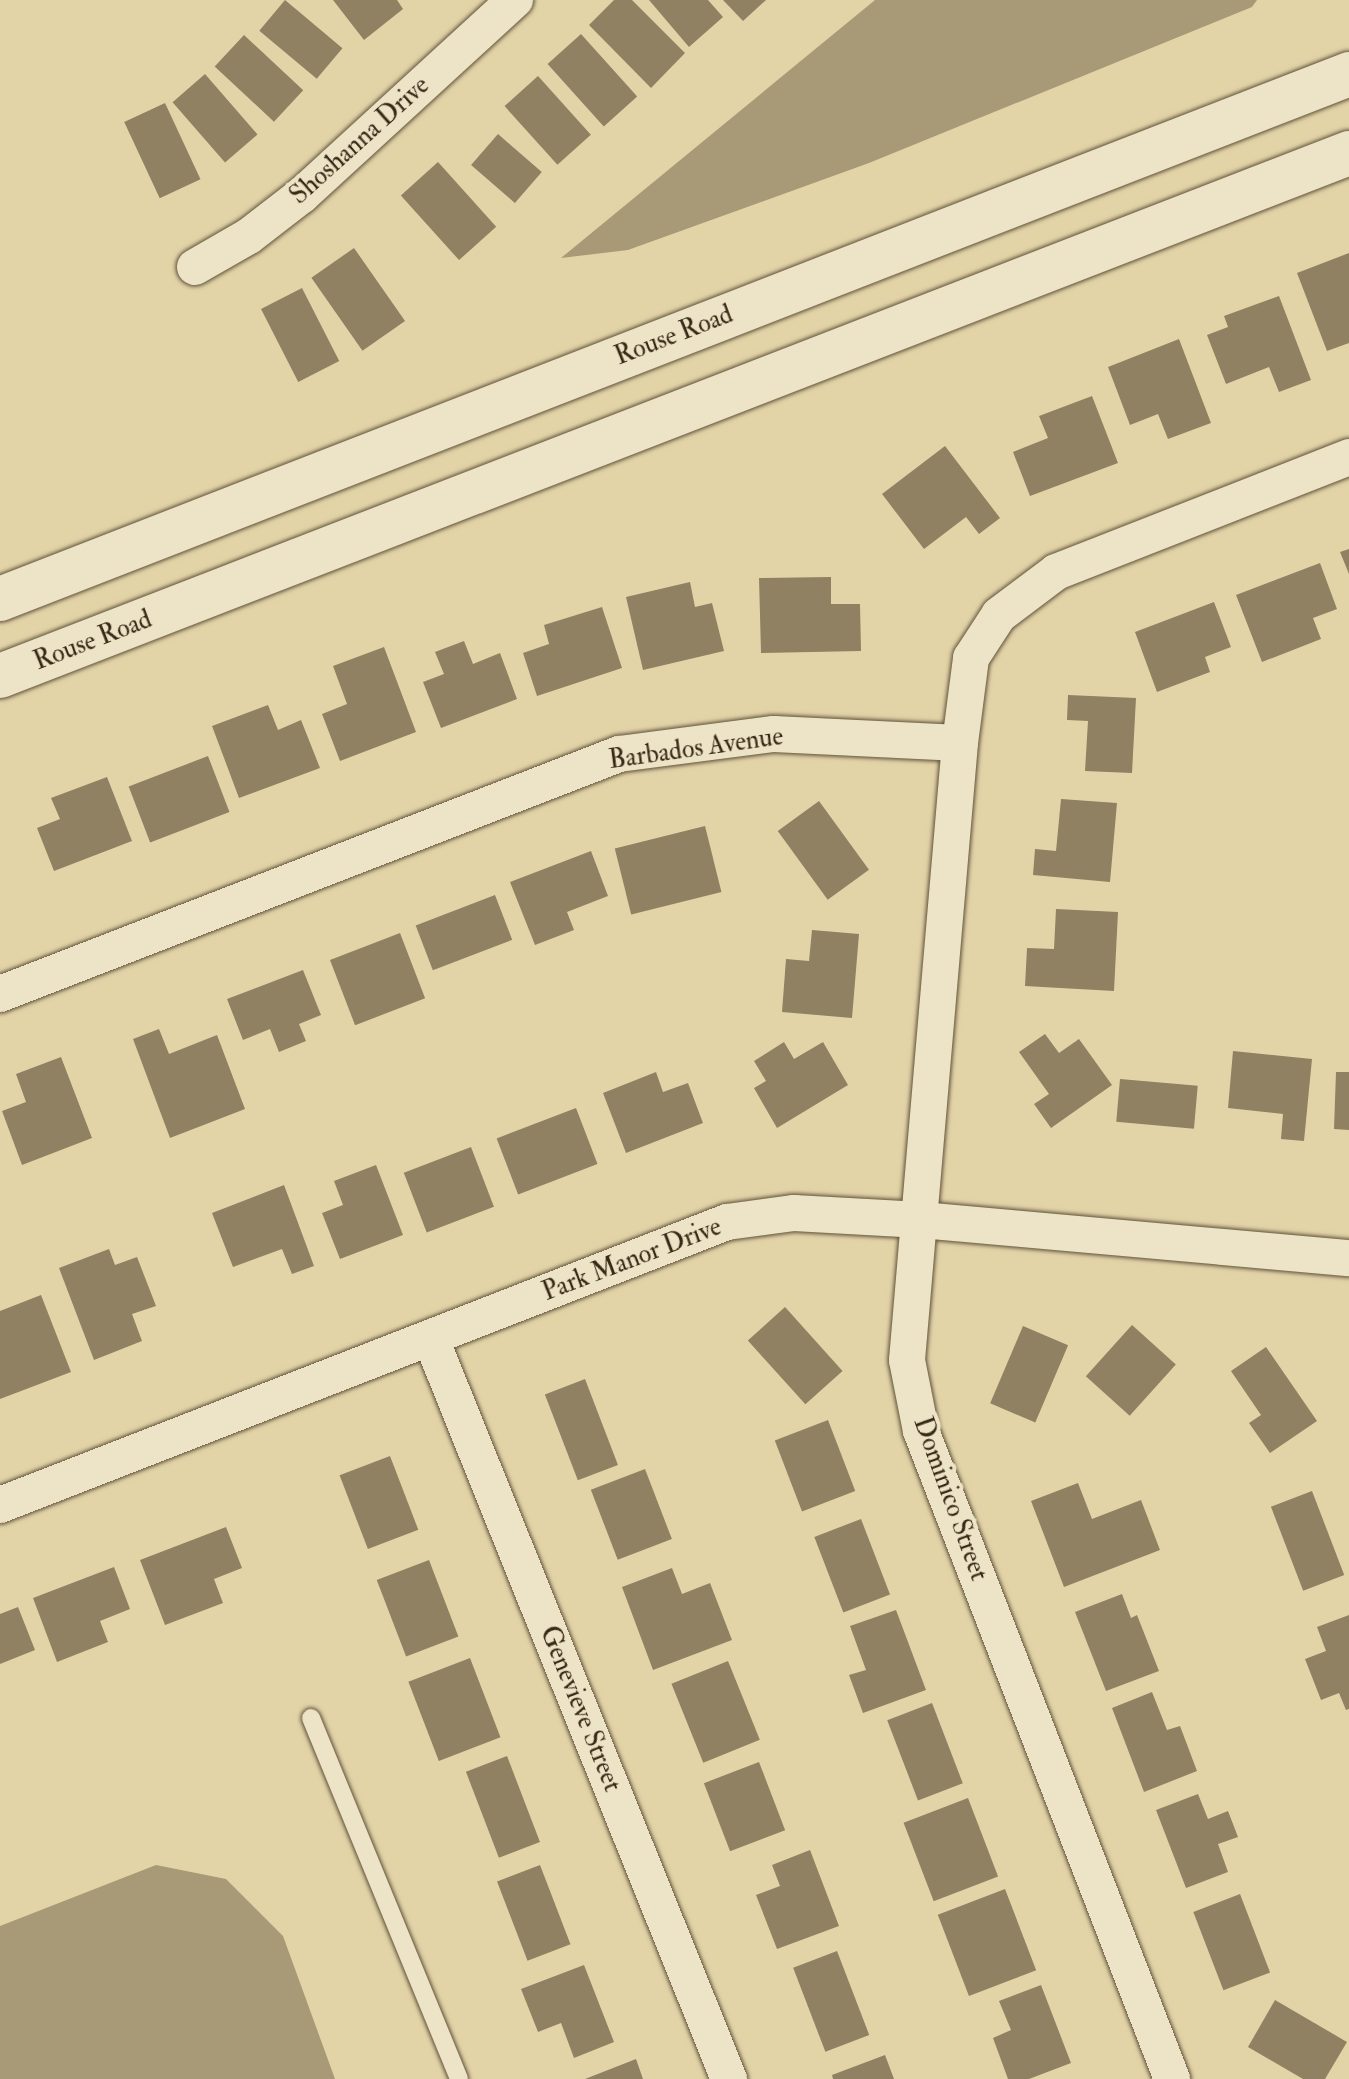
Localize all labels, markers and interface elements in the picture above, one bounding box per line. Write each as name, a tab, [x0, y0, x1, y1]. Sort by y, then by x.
street label: Shoshanna Drive	[284, 70, 436, 212]
street label: Rouse Road	[611, 299, 737, 373]
street label: Rouse Road	[30, 604, 156, 678]
street label: Barbados Avenue	[607, 721, 785, 777]
street label: Park Manor Drive	[538, 1212, 726, 1308]
street label: Dominico Street	[906, 1413, 994, 1585]
street label: Genevieve Street	[533, 1622, 627, 1796]

